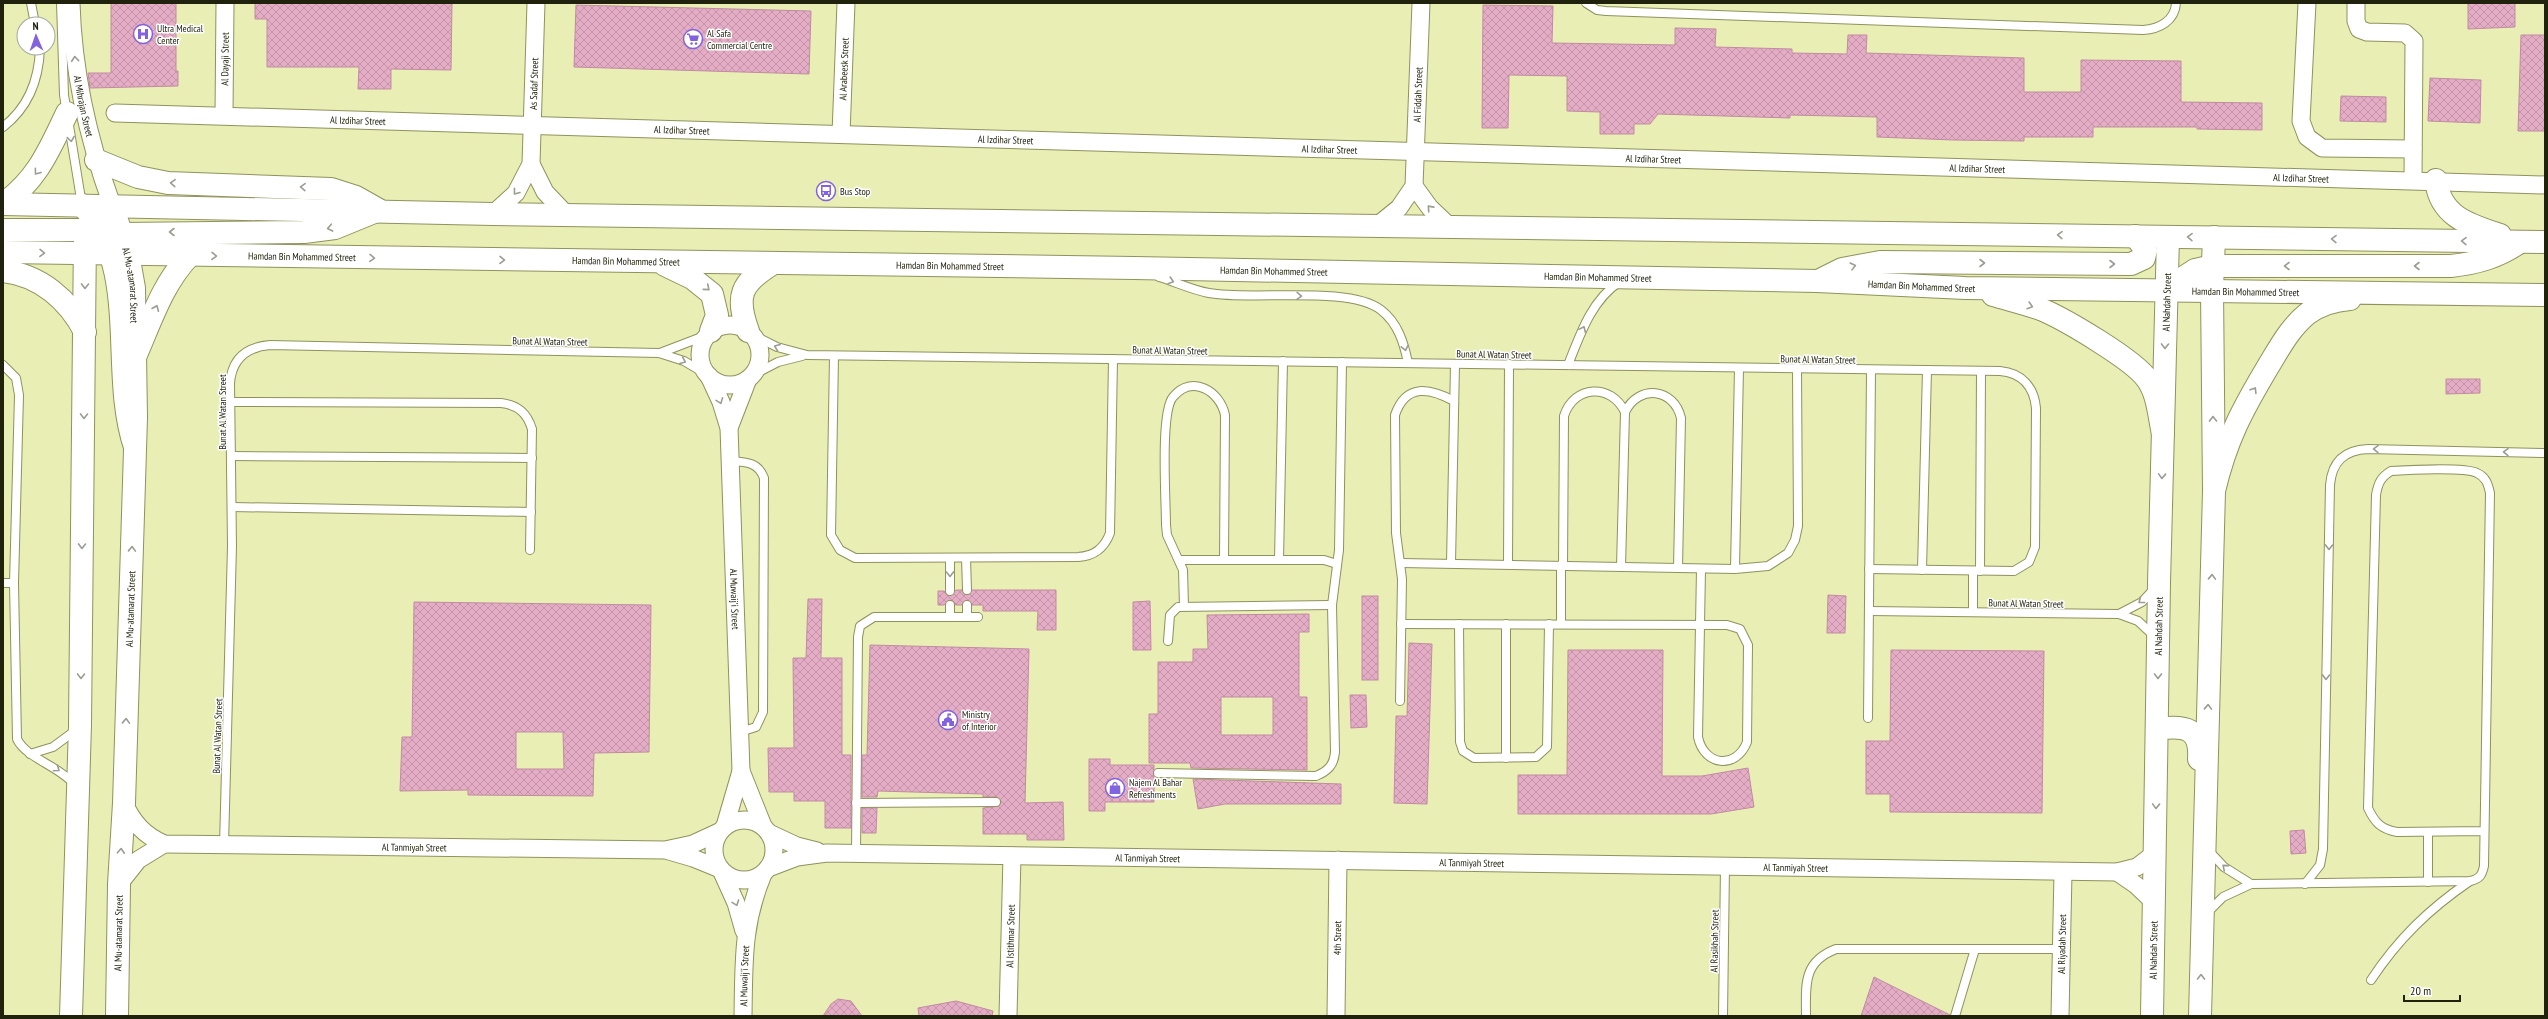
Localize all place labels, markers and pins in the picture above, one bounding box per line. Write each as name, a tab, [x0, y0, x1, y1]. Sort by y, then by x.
place label: Ultra Medical Center	[157, 22, 204, 47]
hospital icon: Ultra Medical Center	[132, 23, 154, 45]
place label: Al Safa Commercial Centre	[707, 27, 772, 52]
supermarket icon: Al Safa Commercial Centre	[682, 28, 704, 50]
bus stop icon: Bus Stop	[815, 180, 837, 202]
place label: Bus Stop	[840, 185, 870, 198]
place label: Ministry of Interior	[962, 708, 997, 733]
public building icon: Ministry of Interior	[937, 709, 959, 731]
place label: Najem Al Bahar Refreshments	[1129, 776, 1182, 801]
shop icon: Najem Al Bahar Refreshments	[1104, 777, 1126, 799]

